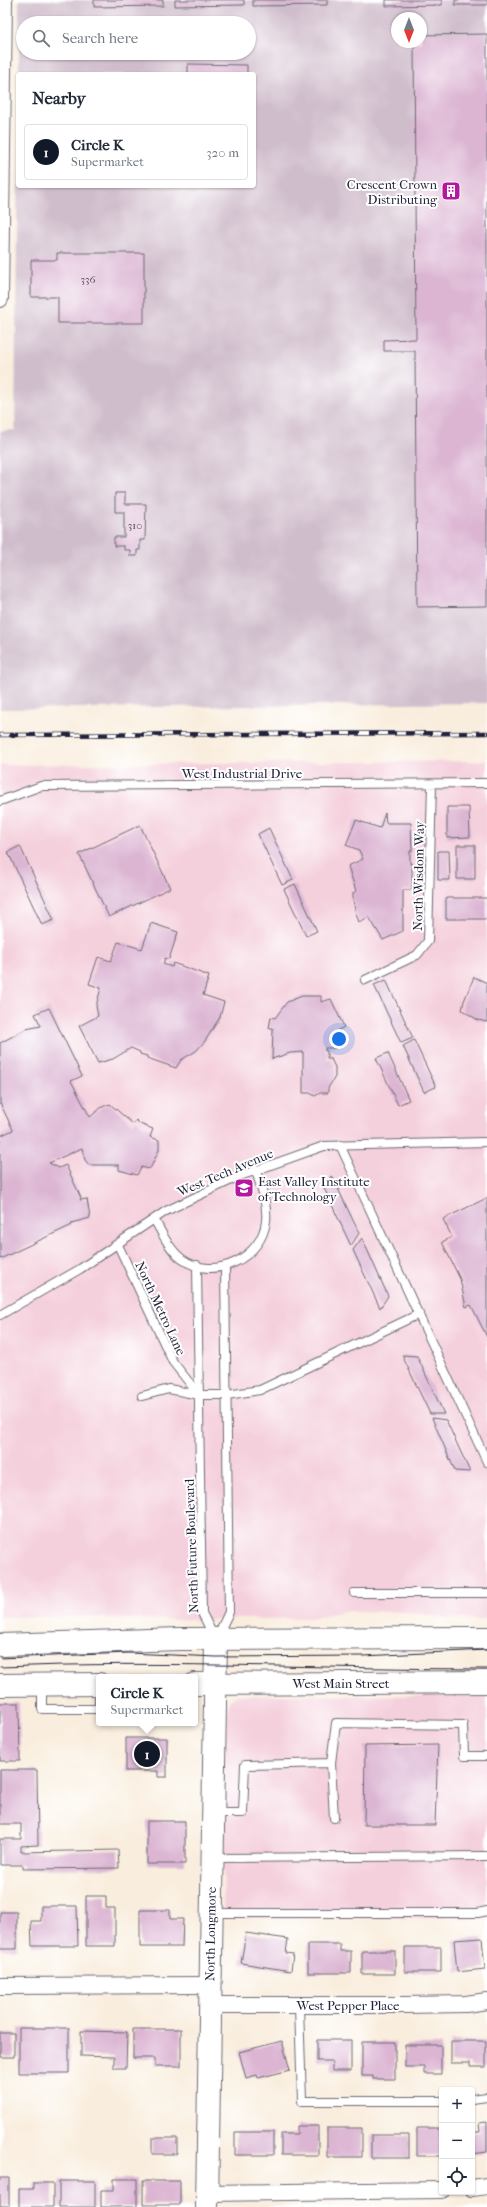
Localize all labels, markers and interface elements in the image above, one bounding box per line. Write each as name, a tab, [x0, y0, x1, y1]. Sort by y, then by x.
north arrow	[391, 12, 427, 48]
search box	[16, 16, 256, 60]
icon: search	[30, 27, 52, 49]
text: Search here	[62, 29, 138, 47]
text: Nearby	[32, 88, 86, 108]
text: Circle K	[71, 136, 124, 154]
text: 1	[44, 145, 48, 160]
text: 320 m	[206, 145, 239, 160]
text: Supermarket	[71, 154, 144, 169]
place label: Crescent Crown Distributing	[347, 177, 438, 207]
building icon: Crescent Crown Distributing	[440, 180, 462, 202]
house number: 336	[81, 273, 96, 286]
house number: 310	[128, 519, 142, 532]
street label: West Industrial Drive	[181, 766, 303, 781]
street label: North Wisdom Way	[410, 820, 427, 931]
your location	[329, 1029, 349, 1049]
street label: West Tech Avenue	[174, 1145, 276, 1200]
place label: East Valley Institute of Technology	[258, 1174, 370, 1204]
school or university icon: East Valley Institute of Technology	[233, 1177, 255, 1199]
street label: North Metro Lane	[132, 1259, 189, 1358]
street label: North Future Boulevard	[182, 1478, 201, 1613]
popup	[96, 1674, 198, 1726]
street label: West Main Street	[292, 1676, 390, 1691]
text: Circle K	[111, 1684, 163, 1702]
text: Supermarket	[111, 1702, 183, 1717]
pin: 1	[134, 1739, 160, 1769]
street label: North Longmore	[202, 1886, 219, 1981]
street label: West Pepper Place	[295, 1998, 400, 2013]
map controls	[439, 2087, 475, 2195]
button: +	[439, 2087, 475, 2123]
button: −	[439, 2123, 475, 2159]
button: locate	[439, 2159, 475, 2195]

